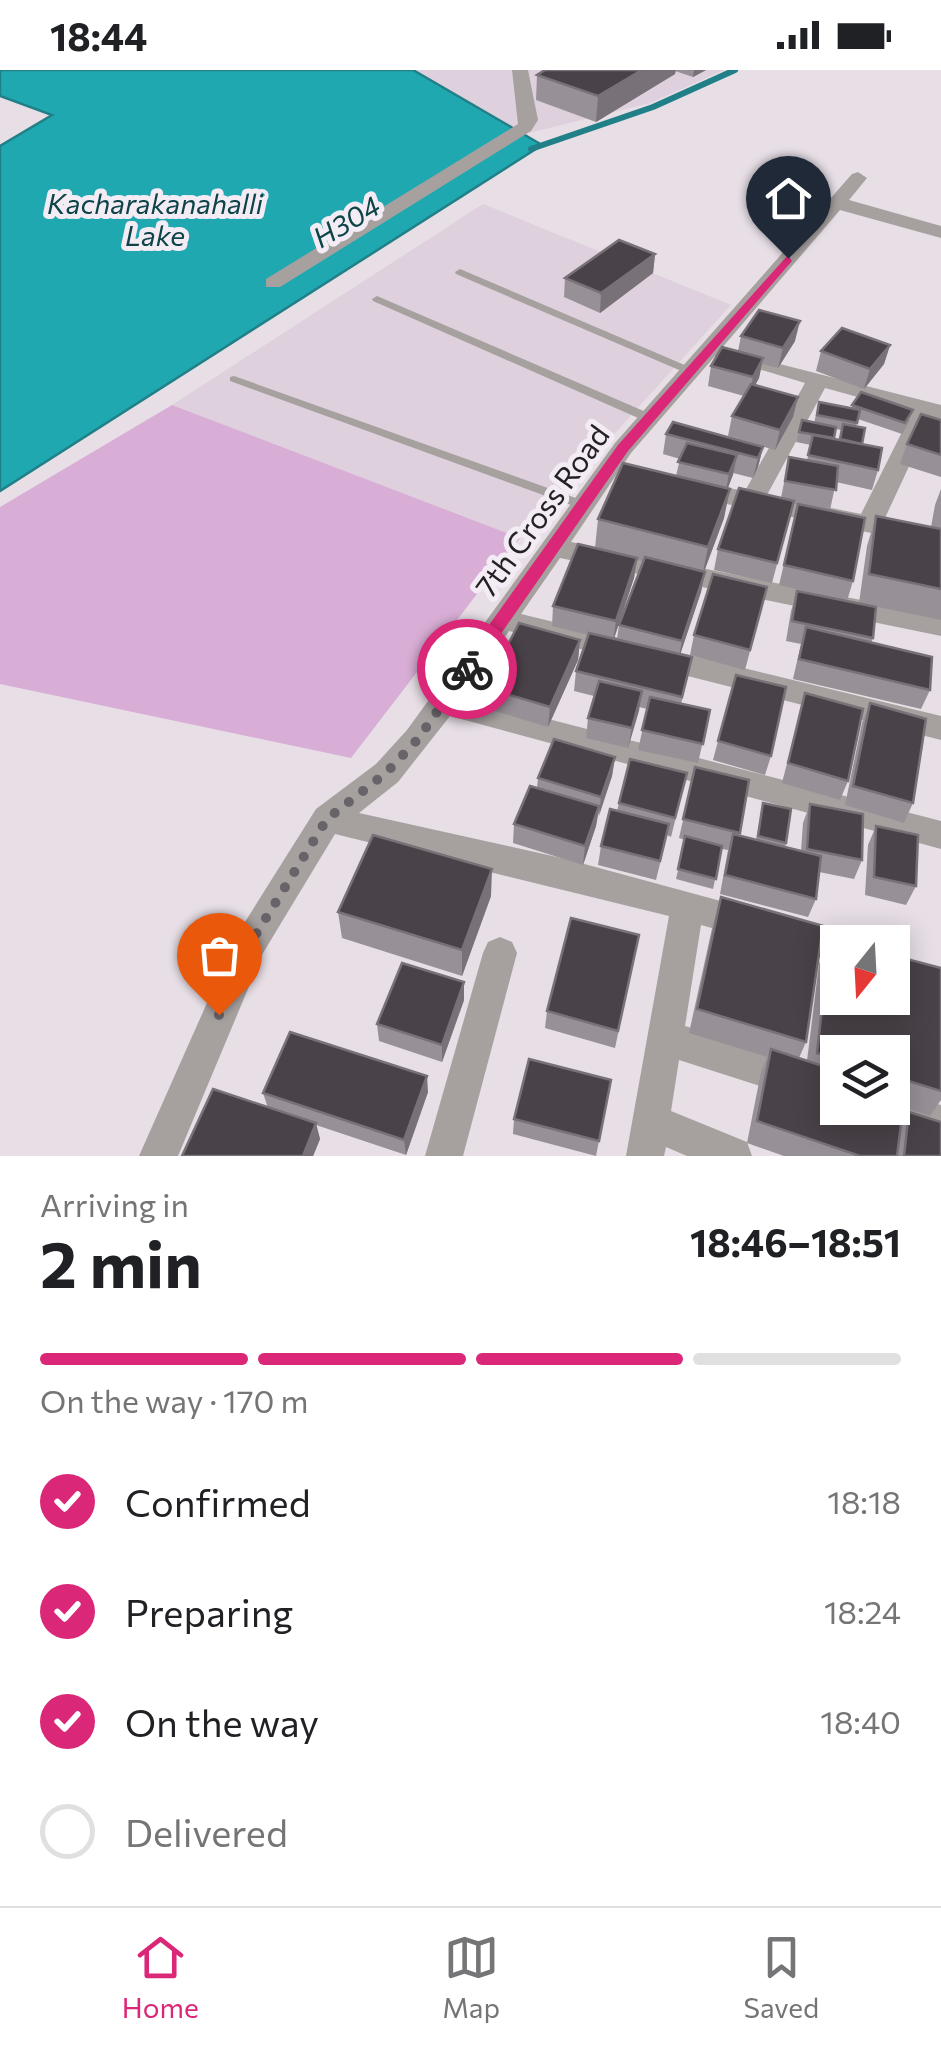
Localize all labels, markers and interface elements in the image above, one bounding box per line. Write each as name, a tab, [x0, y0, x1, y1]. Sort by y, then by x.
text: 18:44	[50, 12, 147, 59]
pin	[746, 156, 831, 259]
icon: home	[761, 171, 816, 226]
water label: Kacharakanahalli Lake	[47, 186, 264, 252]
water label: H304	[306, 188, 386, 254]
street label: 7th Cross Road	[466, 417, 616, 603]
courier	[417, 619, 517, 719]
icon: bike	[440, 642, 495, 697]
pin	[177, 913, 262, 1016]
north arrow	[820, 925, 910, 1015]
map controls	[820, 925, 910, 1125]
icon: bag	[192, 928, 247, 983]
button: layers	[820, 1035, 910, 1125]
text: Arriving in	[40, 1184, 189, 1224]
text: 18:46–18:51	[690, 1218, 901, 1265]
text: 2 min	[40, 1222, 202, 1301]
text: On the way · 170 m	[40, 1380, 309, 1420]
icon: check	[40, 1474, 95, 1529]
text: Confirmed	[125, 1478, 311, 1525]
text: 18:18	[827, 1481, 901, 1521]
icon: check	[40, 1584, 95, 1639]
text: Preparing	[125, 1588, 293, 1635]
text: 18:24	[824, 1591, 901, 1631]
icon: check	[40, 1694, 95, 1749]
text: On the way	[125, 1698, 319, 1745]
text: 18:40	[820, 1701, 901, 1741]
text: Delivered	[125, 1808, 288, 1855]
tab: Home	[122, 1930, 199, 2024]
tab: Map	[442, 1930, 500, 2024]
tab: Saved	[744, 1930, 819, 2024]

